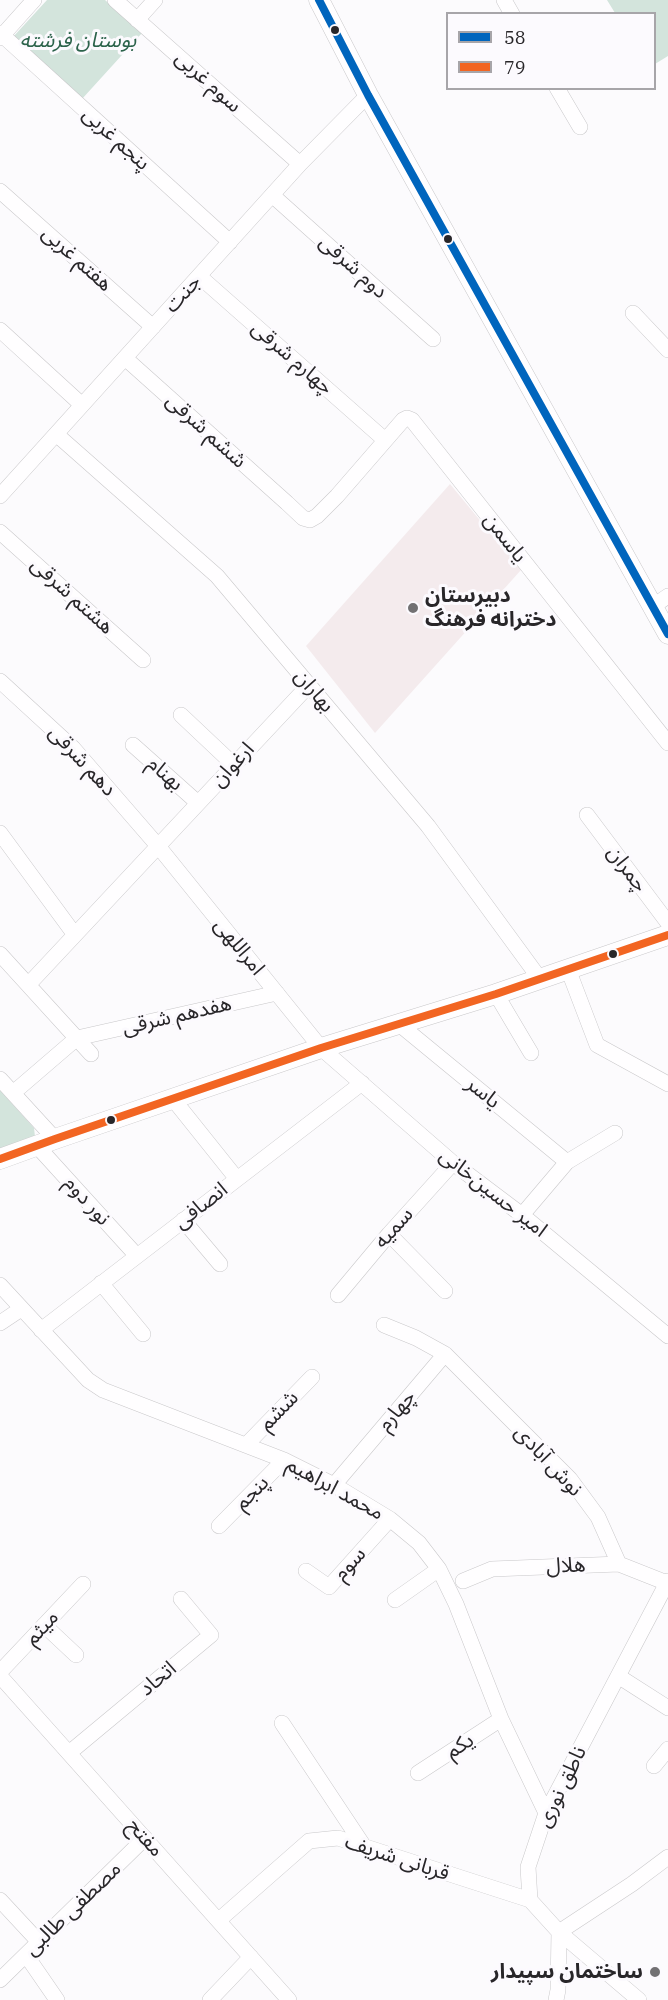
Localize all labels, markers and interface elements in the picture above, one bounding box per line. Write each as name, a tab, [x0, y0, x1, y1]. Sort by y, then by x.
legend	[446, 12, 656, 90]
unlabelled marker	[329, 24, 341, 36]
text: 58	[504, 26, 526, 49]
park label: بوستان فرشته	[20, 28, 136, 54]
street label: سوم غربی	[170, 46, 246, 118]
text: 79	[504, 56, 526, 79]
street label: پنجم غربی	[77, 102, 155, 176]
street label: هفتم غربی	[36, 221, 118, 297]
street label: دوم شرقی	[314, 230, 392, 304]
unlabelled marker	[442, 233, 454, 245]
street label: جنت	[159, 270, 207, 318]
street label: چهارم شرقی	[246, 316, 338, 400]
street label: ششم شرقی	[160, 388, 252, 474]
street label: یاسمن	[478, 508, 532, 568]
street label: هشتم شرقی	[25, 552, 119, 640]
place label: دبیرستان دخترانه فرهنگ	[425, 583, 556, 633]
marker: دبیرستان دخترانه فرهنگ	[406, 601, 420, 615]
street label: بهاران	[289, 664, 339, 718]
street label: دهم شرقی	[43, 720, 121, 802]
street label: ارغوان	[206, 737, 260, 793]
street label: بهنام	[142, 751, 188, 797]
street label: چمران	[601, 841, 653, 897]
street label: امراللهی	[208, 913, 270, 981]
unlabelled marker	[607, 948, 619, 960]
street label: هفدهم شرقی	[120, 991, 234, 1041]
street label: یاسر	[461, 1072, 505, 1114]
unlabelled marker	[105, 1114, 117, 1126]
street label: امیر حسین‌خانی	[434, 1143, 552, 1243]
street label: نور دوم	[58, 1171, 116, 1231]
street label: انصافی	[169, 1177, 233, 1235]
street label: سمیه	[369, 1202, 419, 1254]
street label: چهارم	[373, 1385, 421, 1437]
street label: ششم	[254, 1386, 304, 1436]
street label: نوش آبادی	[509, 1420, 587, 1502]
street label: محمد ابراهیم	[282, 1452, 388, 1526]
street label: پنجم	[229, 1470, 275, 1516]
street label: سوم	[328, 1542, 372, 1586]
street label: هلال	[546, 1553, 586, 1579]
street label: میثم	[20, 1605, 64, 1651]
street label: اتحاد	[134, 1656, 182, 1702]
street label: یکم	[441, 1728, 479, 1764]
street label: ناطق نوری	[532, 1742, 592, 1832]
street label: مفتح	[121, 1814, 169, 1862]
street label: قربانی شریف	[342, 1829, 452, 1887]
street label: مصطفی طالبی	[19, 1857, 127, 1961]
place label: ساختمان سپیدار	[491, 1959, 643, 1985]
marker: ساختمان سپیدار	[648, 1965, 662, 1979]

